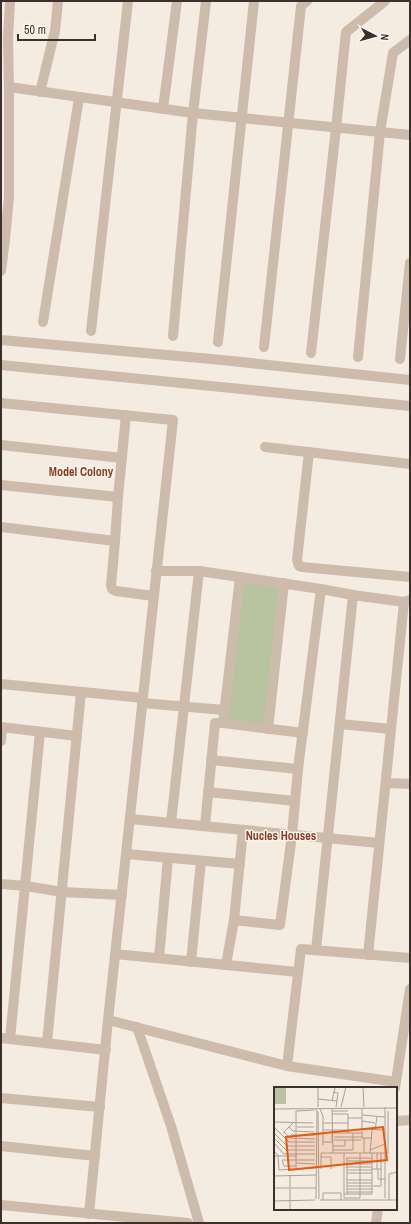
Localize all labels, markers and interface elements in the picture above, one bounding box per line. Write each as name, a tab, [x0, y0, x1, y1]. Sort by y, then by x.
scale bar	[18, 16, 95, 42]
north arrow	[355, 16, 395, 56]
text: 50 m	[24, 22, 46, 38]
text: N	[378, 33, 392, 41]
district label: Model Colony	[49, 464, 114, 480]
district label: Nucles Houses	[246, 828, 317, 844]
inset map	[274, 1087, 397, 1210]

